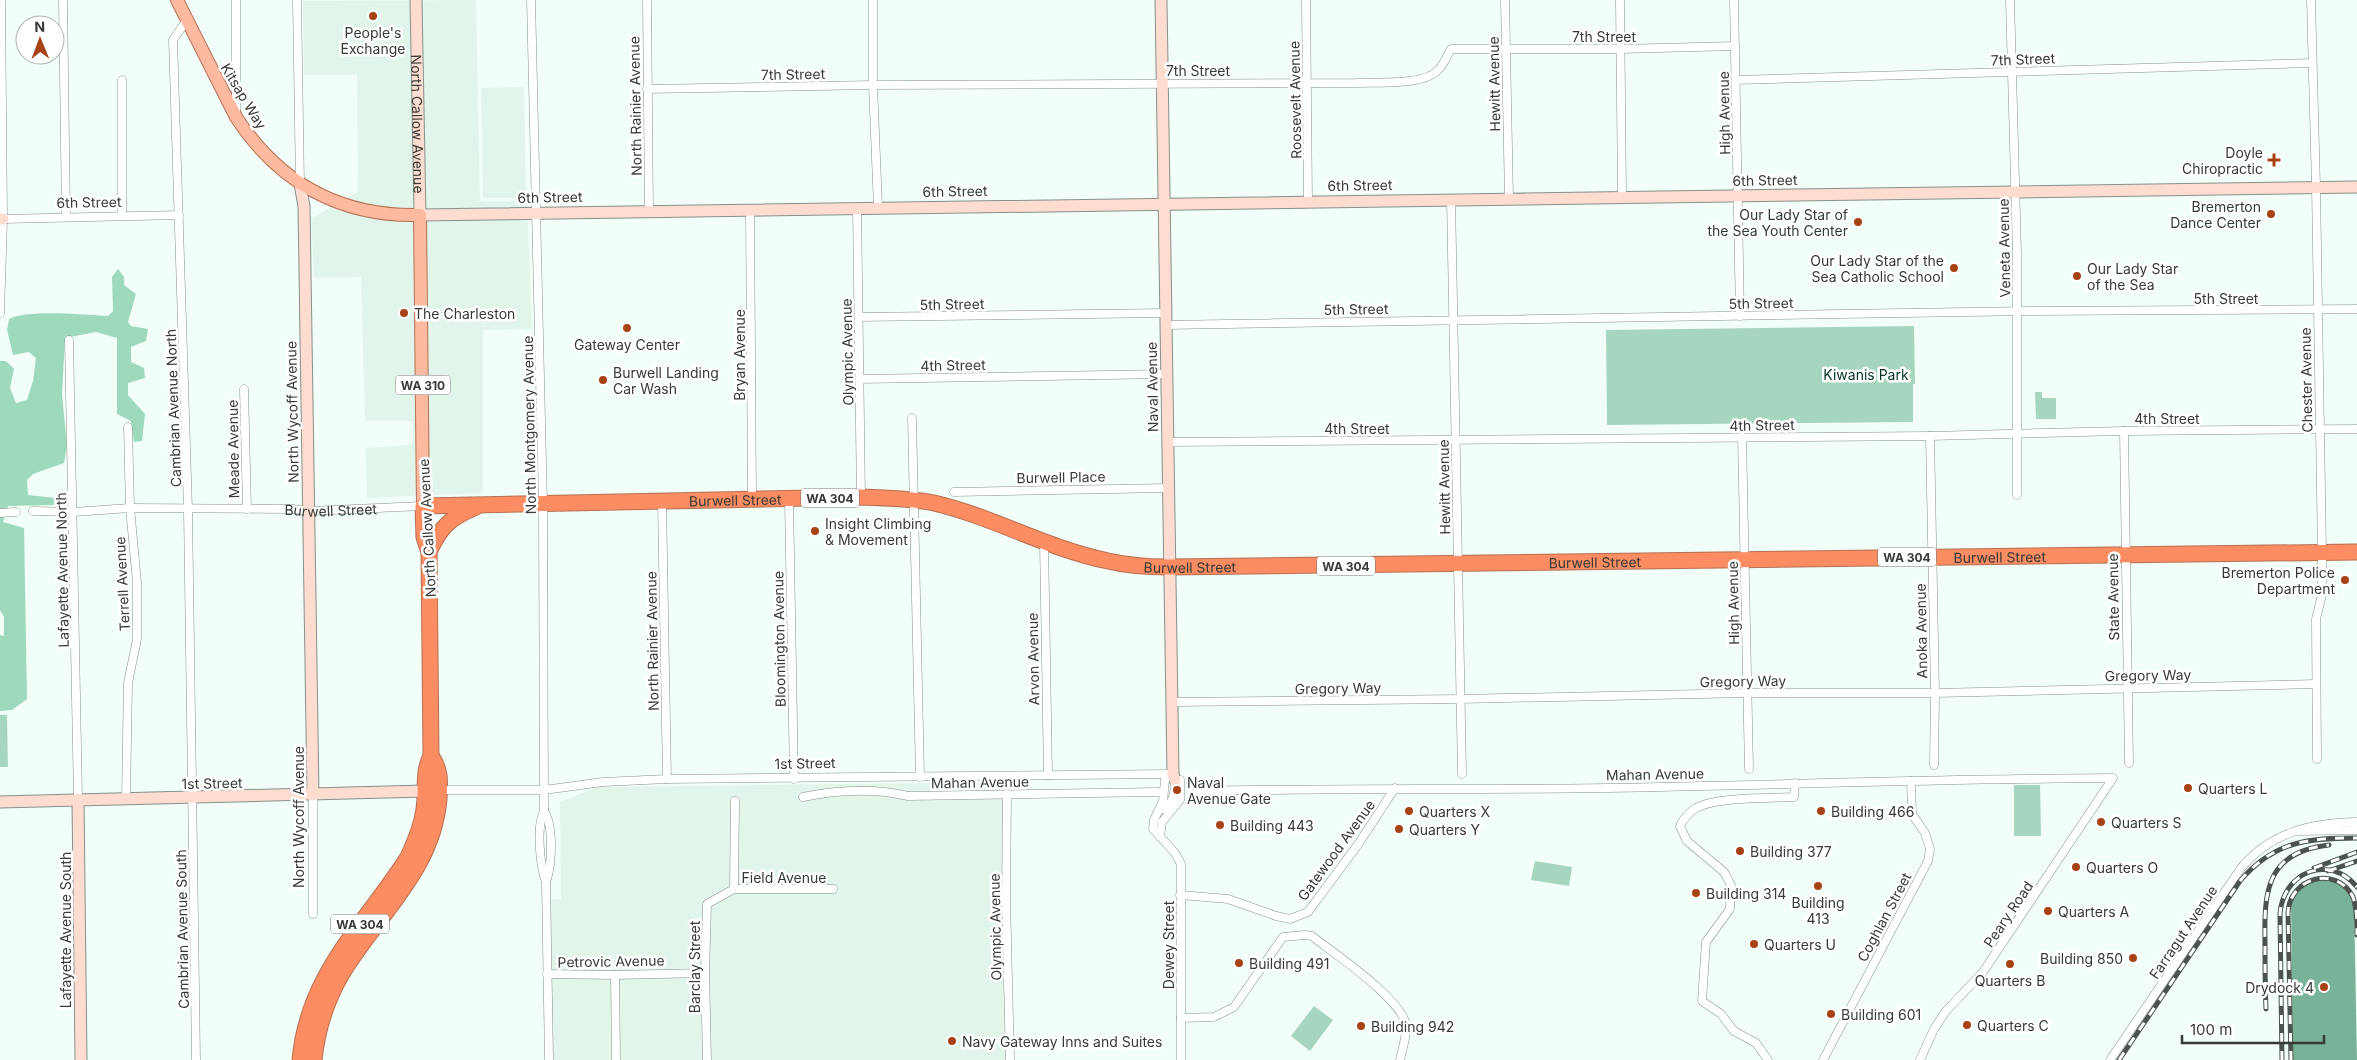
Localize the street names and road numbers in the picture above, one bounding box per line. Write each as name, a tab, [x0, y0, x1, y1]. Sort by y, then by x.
street label: 7th Street	[1572, 28, 1637, 45]
street label: North Rainier Avenue	[625, 36, 645, 176]
street label: Hewitt Avenue	[1485, 36, 1503, 132]
street label: Roosevelt Avenue	[1285, 41, 1305, 159]
street label: 7th Street	[1991, 49, 2056, 69]
street label: North Callow Avenue	[409, 54, 428, 194]
street label: Kitsap Way	[218, 60, 270, 132]
street label: 7th Street	[1166, 62, 1231, 79]
street label: 7th Street	[761, 65, 826, 83]
street label: High Avenue	[1715, 71, 1733, 155]
street label: 6th Street	[1732, 171, 1798, 189]
street label: 6th Street	[1327, 176, 1393, 194]
street label: 6th Street	[922, 182, 988, 200]
street label: 6th Street	[517, 188, 583, 206]
street label: 6th Street	[56, 193, 122, 211]
street label: Veneta Avenue	[1995, 198, 2013, 298]
street label: 5th Street	[2194, 290, 2259, 307]
street label: 5th Street	[1728, 294, 1794, 312]
street label: 5th Street	[919, 295, 985, 313]
street label: Olympic Avenue	[838, 298, 856, 406]
street label: 5th Street	[1323, 300, 1389, 318]
street label: Bryan Avenue	[731, 309, 748, 401]
street label: Chester Avenue	[2297, 327, 2315, 433]
street label: Cambrian Avenue North	[162, 329, 184, 487]
street label: North Montgomery Avenue	[519, 335, 539, 515]
street label: North Wycoff Avenue	[282, 341, 302, 483]
street label: Naval Avenue	[1143, 342, 1161, 432]
street label: 4th Street	[920, 356, 986, 374]
road number: WA 310	[396, 376, 450, 394]
street label: Meade Avenue	[224, 400, 242, 498]
street label: 4th Street	[2134, 410, 2200, 427]
street label: 4th Street	[1729, 416, 1795, 434]
street label: 4th Street	[1324, 420, 1390, 437]
street label: Hewitt Avenue	[1435, 439, 1453, 535]
street label: North Callow Avenue	[415, 458, 439, 598]
street label: Burwell Place	[1016, 468, 1106, 486]
road number: WA 304	[801, 488, 859, 508]
street label: Burwell Street	[689, 490, 782, 509]
street label: Lafayette Avenue North	[52, 492, 72, 648]
street label: Burwell Street	[285, 500, 378, 520]
street label: Terrell Avenue	[111, 536, 133, 632]
street label: Burwell Street	[1953, 547, 2047, 566]
road number: WA 304	[1878, 548, 1936, 566]
street label: Burwell Street	[1548, 553, 1642, 571]
street label: State Avenue	[2104, 553, 2122, 641]
road number: WA 304	[1317, 556, 1375, 576]
street label: Burwell Street	[1143, 558, 1237, 576]
street label: High Avenue	[1724, 561, 1742, 645]
street label: North Rainier Avenue	[642, 571, 662, 711]
street label: Bloomington Avenue	[769, 571, 789, 707]
street label: Anoka Avenue	[1912, 583, 1930, 679]
street label: Arvon Avenue	[1024, 613, 1042, 705]
street label: Gregory Way	[2105, 666, 2192, 684]
street label: Gregory Way	[1700, 672, 1787, 690]
street label: Gregory Way	[1295, 679, 1382, 697]
street label: North Wycoff Avenue	[290, 746, 307, 888]
street label: 1st Street	[774, 754, 836, 772]
street label: Mahan Avenue	[1606, 765, 1704, 783]
street label: Mahan Avenue	[931, 773, 1029, 791]
street label: 1st Street	[181, 774, 243, 792]
street label: Gatewood Avenue	[1294, 796, 1378, 904]
street label: Cambrian Avenue South	[172, 849, 192, 1009]
street label: Lafayette Avenue South	[57, 852, 74, 1008]
street label: Field Avenue	[742, 869, 826, 886]
street label: Coghlan Street	[1853, 869, 1915, 964]
street label: Olympic Avenue	[986, 873, 1004, 981]
street label: Peary Road	[1980, 878, 2036, 950]
street label: Farragut Avenue	[2145, 882, 2221, 982]
street label: Dewey Street	[1160, 900, 1177, 989]
road number: WA 304	[331, 914, 389, 934]
street label: Barclay Street	[686, 920, 703, 1013]
street label: Petrovic Avenue	[557, 952, 665, 970]

